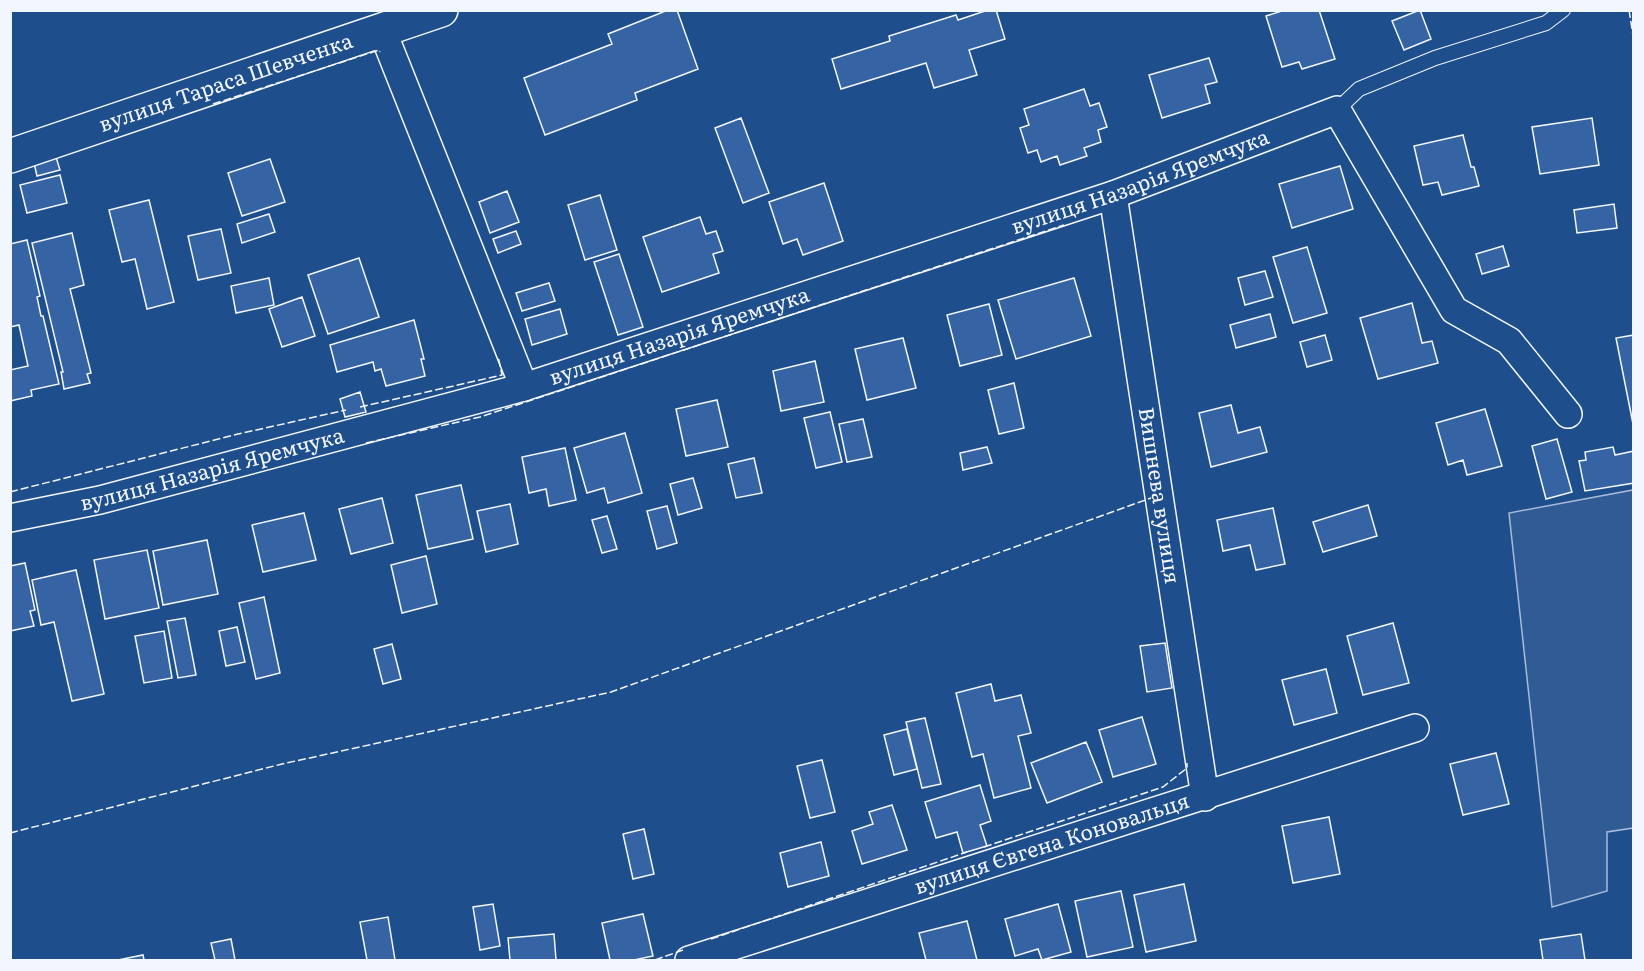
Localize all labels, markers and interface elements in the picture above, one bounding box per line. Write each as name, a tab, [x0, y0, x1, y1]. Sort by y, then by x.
street label: вулиця Тараса Шевченка	[94, 23, 357, 138]
street label: вулиця Назарія Яремчука	[1007, 119, 1273, 240]
street label: вулиця Назарія Яремчука	[544, 277, 813, 391]
street label: Вишнева вулиця	[1133, 405, 1190, 586]
street label: вулиця Назарія Яремчука	[77, 417, 348, 517]
street label: вулиця Євгена Коновальця	[910, 783, 1193, 900]

